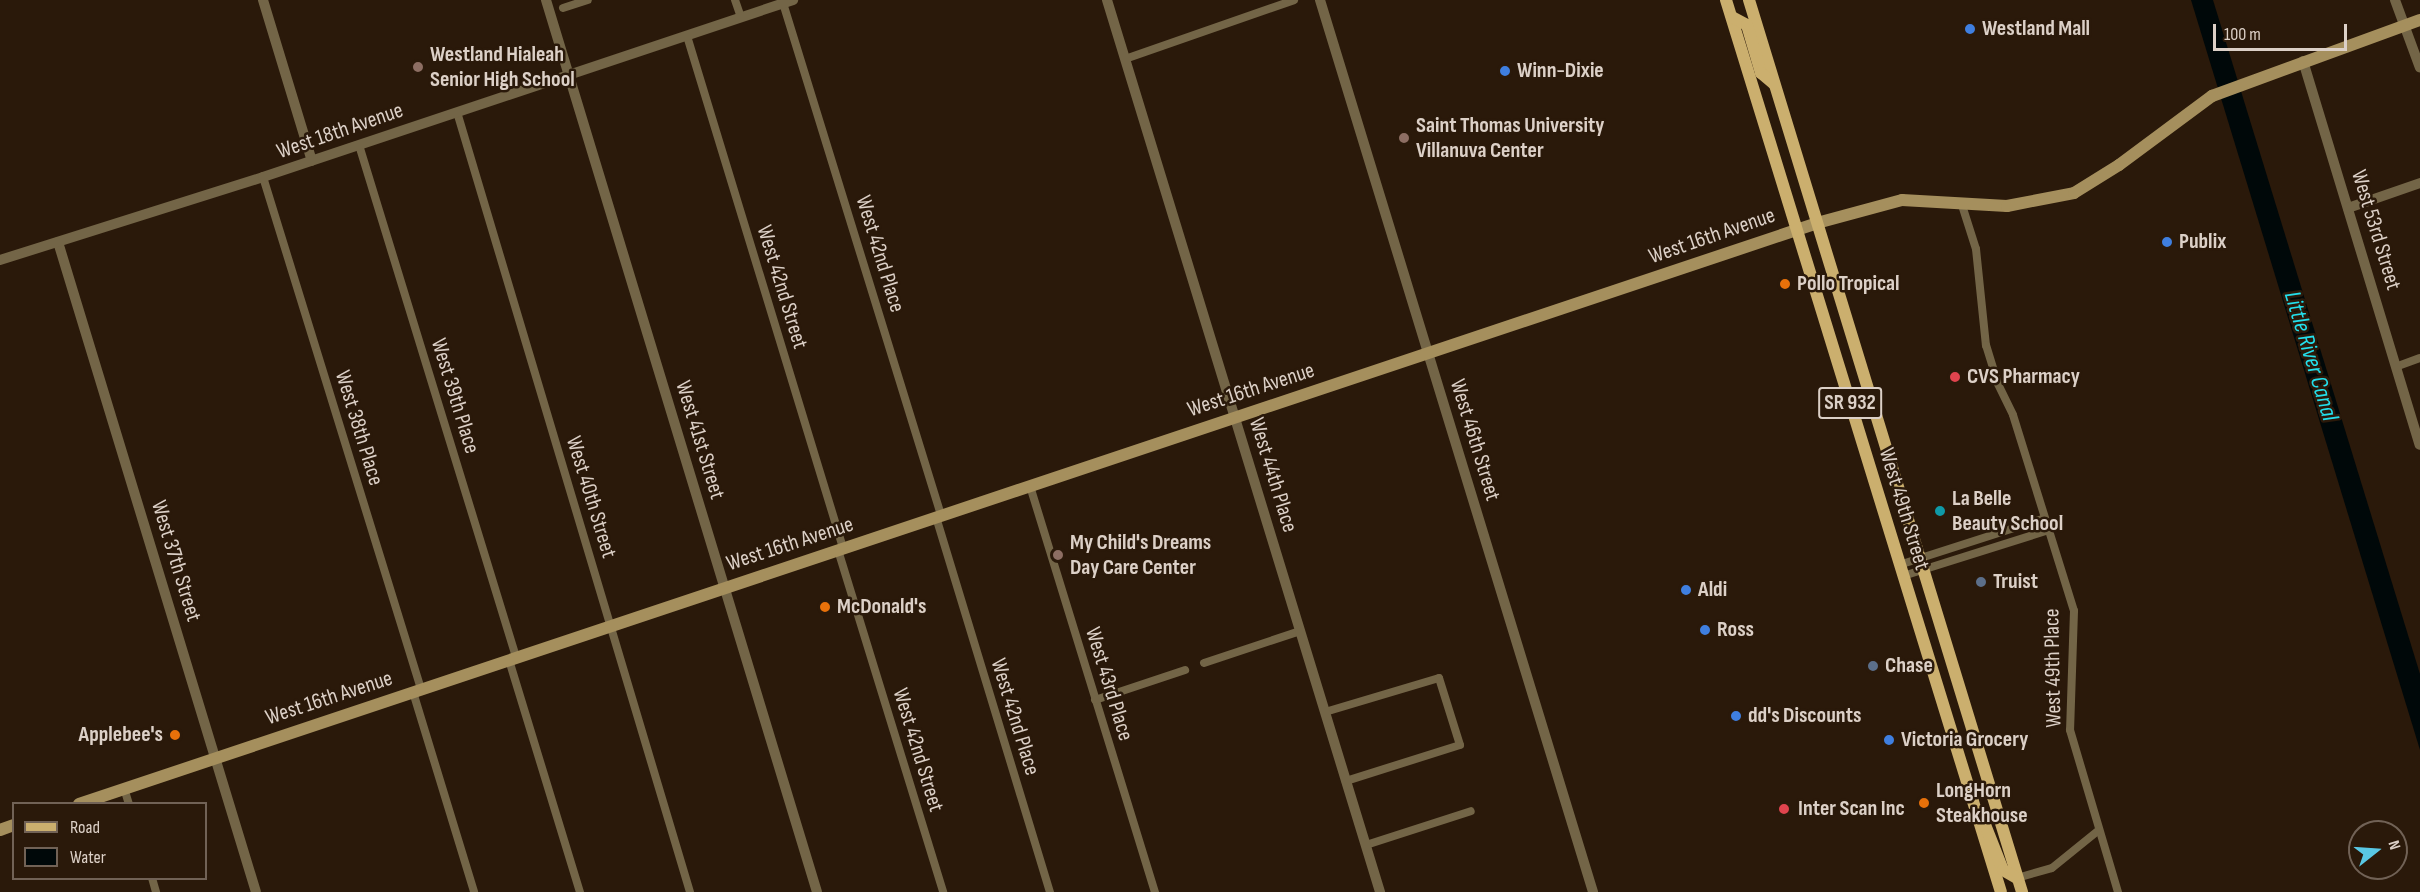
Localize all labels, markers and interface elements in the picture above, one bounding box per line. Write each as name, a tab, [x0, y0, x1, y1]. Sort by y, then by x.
scale bar	[2216, 12, 2350, 50]
place label: Westland Mall	[1982, 16, 2090, 42]
marker: Westland Mall	[1963, 22, 1977, 36]
text: 100 m	[2224, 24, 2261, 45]
place label: Westland Hialeah Senior High School	[430, 41, 575, 92]
place label: Winn-Dixie	[1517, 58, 1604, 84]
marker: Westland Hialeah Senior High School	[411, 60, 425, 74]
marker: Winn-Dixie	[1498, 64, 1512, 78]
street label: West 18th Avenue	[273, 97, 407, 165]
place label: Saint Thomas University Villanuva Center	[1416, 112, 1604, 164]
marker: Saint Thomas University Villanuva Center	[1397, 131, 1411, 145]
street label: West 53rd Street	[2345, 167, 2407, 293]
street label: West 42nd Place	[850, 192, 910, 316]
street label: West 16th Avenue	[1645, 202, 1779, 270]
street label: West 42nd Street	[751, 222, 813, 352]
place label: Publix	[2179, 229, 2226, 255]
marker: Publix	[2160, 235, 2174, 249]
place label: Pollo Tropical	[1797, 271, 1900, 297]
marker: Pollo Tropical	[1778, 277, 1792, 291]
water label: Little River Canal	[2278, 288, 2344, 424]
street label: West 39th Place	[425, 335, 485, 457]
street label: West 16th Avenue	[1184, 357, 1318, 423]
place label: CVS Pharmacy	[1967, 364, 2080, 390]
street label: West 38th Place	[329, 367, 389, 489]
marker: CVS Pharmacy	[1948, 370, 1962, 384]
street label: West 46th Street	[1444, 376, 1506, 504]
street label: West 41st Street	[669, 378, 731, 502]
road number: SR 932	[1817, 385, 1883, 421]
street label: West 44th Place	[1243, 415, 1303, 535]
street label: West 40th Street	[560, 433, 622, 561]
street label: West 49th Street	[1873, 445, 1935, 573]
place label: La Belle Beauty School	[1952, 485, 2063, 536]
street label: West 37th Street	[145, 497, 207, 625]
marker: La Belle Beauty School	[1933, 504, 1947, 518]
street label: West 16th Avenue	[723, 511, 857, 577]
place label: My Child's Dreams Day Care Center	[1070, 529, 1211, 580]
marker: My Child's Dreams Day Care Center	[1051, 548, 1065, 562]
place label: Truist	[1993, 569, 2038, 595]
marker: Truist	[1974, 575, 1988, 589]
place label: Aldi	[1698, 577, 1727, 603]
marker: Aldi	[1679, 583, 1693, 597]
place label: McDonald's	[837, 594, 926, 620]
marker: McDonald's	[818, 600, 832, 614]
street label: West 49th Place	[2039, 608, 2067, 728]
place label: Ross	[1717, 617, 1754, 643]
marker: Ross	[1698, 623, 1712, 637]
street label: West 43rd Place	[1079, 624, 1139, 744]
place label: Chase	[1885, 653, 1933, 679]
street label: West 42nd Place	[985, 655, 1045, 779]
marker: Chase	[1866, 659, 1880, 673]
street label: West 16th Avenue	[262, 665, 396, 731]
street label: West 42nd Street	[887, 685, 949, 815]
place label: dd's Discounts	[1748, 703, 1861, 729]
marker: dd's Discounts	[1729, 709, 1743, 723]
place label: Applebee's	[79, 722, 163, 748]
place label: Victoria Grocery	[1901, 727, 2028, 753]
marker: Applebee's	[168, 728, 182, 742]
marker: Victoria Grocery	[1882, 733, 1896, 747]
place label: LongHorn Steakhouse	[1936, 777, 2028, 828]
place label: Inter Scan Inc	[1798, 796, 1905, 822]
marker: LongHorn Steakhouse	[1917, 796, 1931, 810]
marker: Inter Scan Inc	[1775, 800, 1793, 818]
legend	[12, 802, 207, 880]
text: Road	[70, 817, 100, 838]
north arrow	[2348, 820, 2408, 880]
text: N	[2383, 838, 2404, 852]
text: Water	[70, 847, 106, 868]

